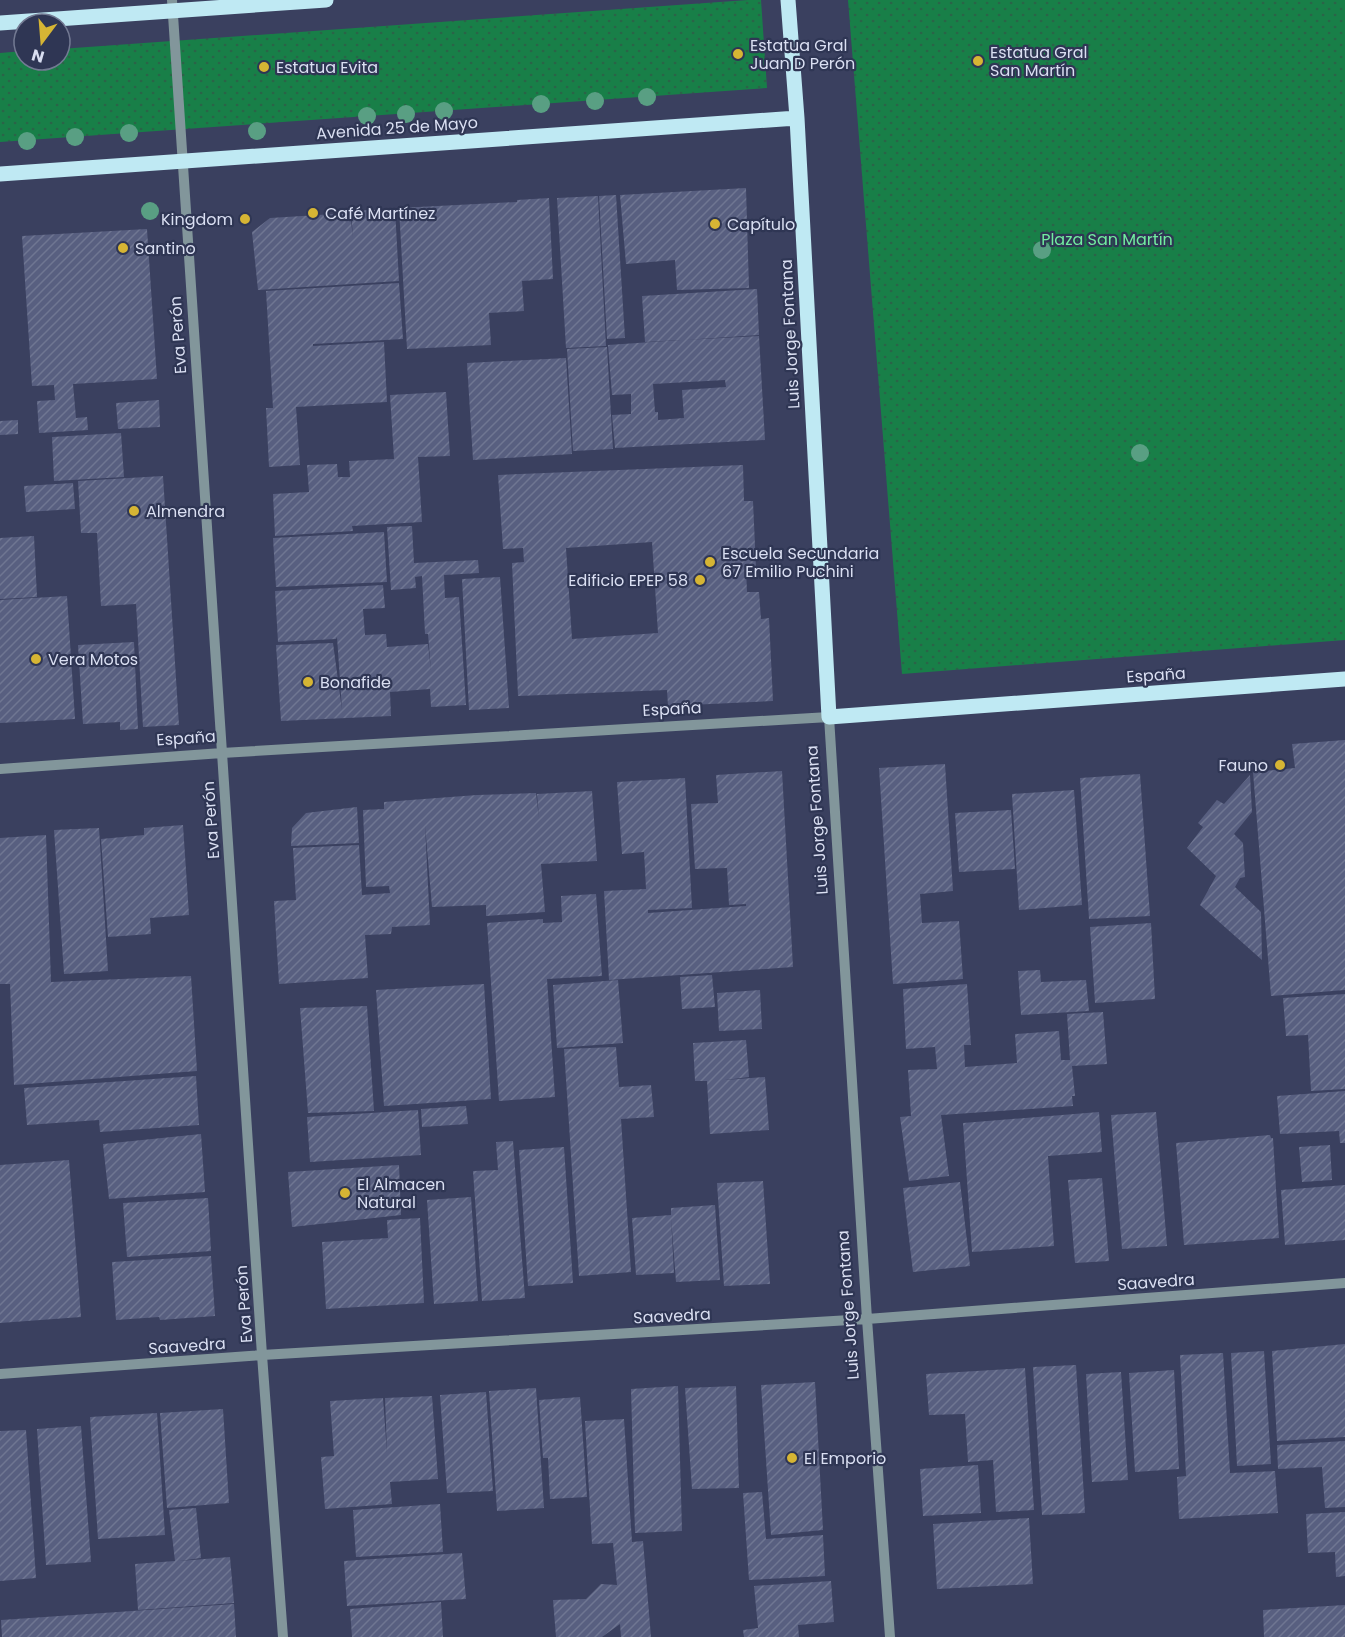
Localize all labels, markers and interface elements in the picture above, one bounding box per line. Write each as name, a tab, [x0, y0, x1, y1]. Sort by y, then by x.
north arrow	[12, 12, 72, 72]
place label: Estatua Gral Juan D Perón	[750, 34, 855, 75]
place label: Estatua Gral San Martín	[990, 41, 1088, 82]
text: N	[29, 43, 47, 69]
marker: Estatua Gral Juan D Perón	[731, 47, 745, 61]
marker: Estatua Gral San Martín	[971, 54, 985, 68]
place label: Estatua Evita	[276, 56, 378, 79]
marker: Estatua Evita	[257, 60, 271, 74]
street label: Avenida 25 de Mayo	[315, 111, 479, 145]
place label: Café Martínez	[325, 202, 435, 225]
marker: Café Martínez	[306, 206, 320, 220]
place label: Kingdom	[161, 208, 233, 231]
marker: Kingdom	[238, 212, 252, 226]
place label: Capítulo	[727, 213, 795, 236]
marker: Capítulo	[708, 217, 722, 231]
park label: Plaza San Martín	[1041, 228, 1173, 251]
place label: Santino	[135, 237, 196, 260]
marker: Santino	[116, 241, 130, 255]
street label: Luis Jorge Fontana	[775, 259, 805, 409]
street label: Eva Perón	[164, 295, 192, 375]
place label: Almendra	[146, 500, 225, 523]
marker: Almendra	[127, 504, 141, 518]
place label: Escuela Secundaria 67 Emilio Puchini	[722, 542, 879, 583]
marker: Escuela Secundaria 67 Emilio Puchini	[703, 555, 717, 569]
place label: Edificio EPEP 58	[568, 569, 688, 592]
marker: Edificio EPEP 58	[693, 573, 707, 587]
place label: Vera Motos	[48, 648, 138, 671]
marker: Vera Motos	[29, 652, 43, 666]
street label: España	[1126, 661, 1186, 689]
place label: Bonafide	[320, 671, 391, 694]
marker: Bonafide	[301, 675, 315, 689]
street label: España	[642, 696, 702, 722]
street label: España	[156, 724, 216, 752]
street label: Luis Jorge Fontana	[800, 745, 834, 895]
place label: Fauno	[1218, 754, 1268, 777]
marker: Fauno	[1273, 758, 1287, 772]
street label: Eva Perón	[197, 780, 225, 860]
place label: El Almacen Natural	[357, 1173, 445, 1214]
marker: El Almacen Natural	[338, 1186, 352, 1200]
street label: Luis Jorge Fontana	[831, 1230, 865, 1380]
street label: Eva Perón	[230, 1264, 258, 1344]
street label: Saavedra	[1117, 1268, 1195, 1296]
street label: Saavedra	[633, 1302, 711, 1330]
street label: Saavedra	[148, 1332, 226, 1360]
place label: El Emporio	[804, 1447, 886, 1470]
marker: El Emporio	[785, 1451, 799, 1465]

